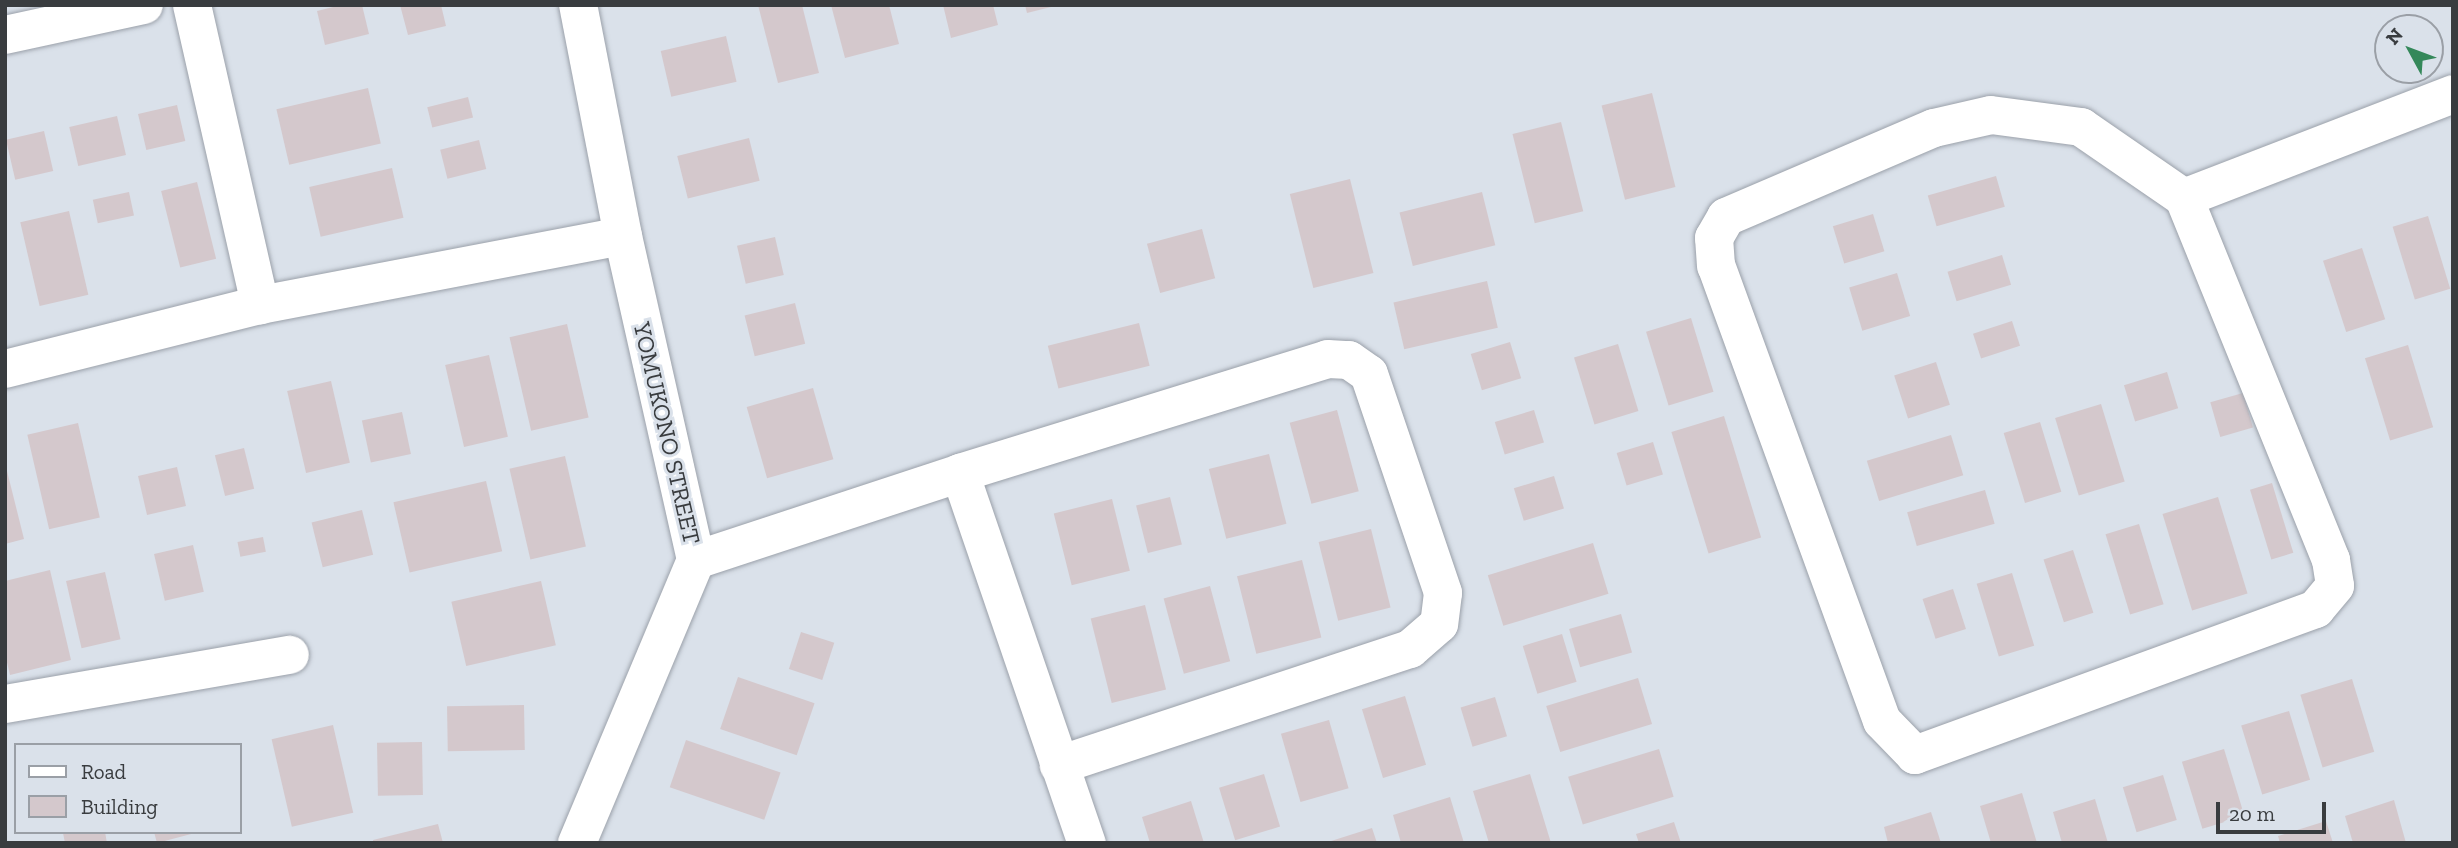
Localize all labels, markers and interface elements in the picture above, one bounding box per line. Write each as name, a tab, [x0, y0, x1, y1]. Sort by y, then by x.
north arrow	[2374, 14, 2444, 84]
text: N	[2381, 23, 2408, 49]
street label: YOMUKONO STREET	[627, 319, 707, 547]
legend	[14, 743, 242, 834]
text: Road	[81, 759, 126, 784]
scale bar	[2220, 788, 2330, 832]
text: Building	[81, 794, 158, 819]
text: 20 m	[2229, 801, 2275, 826]

